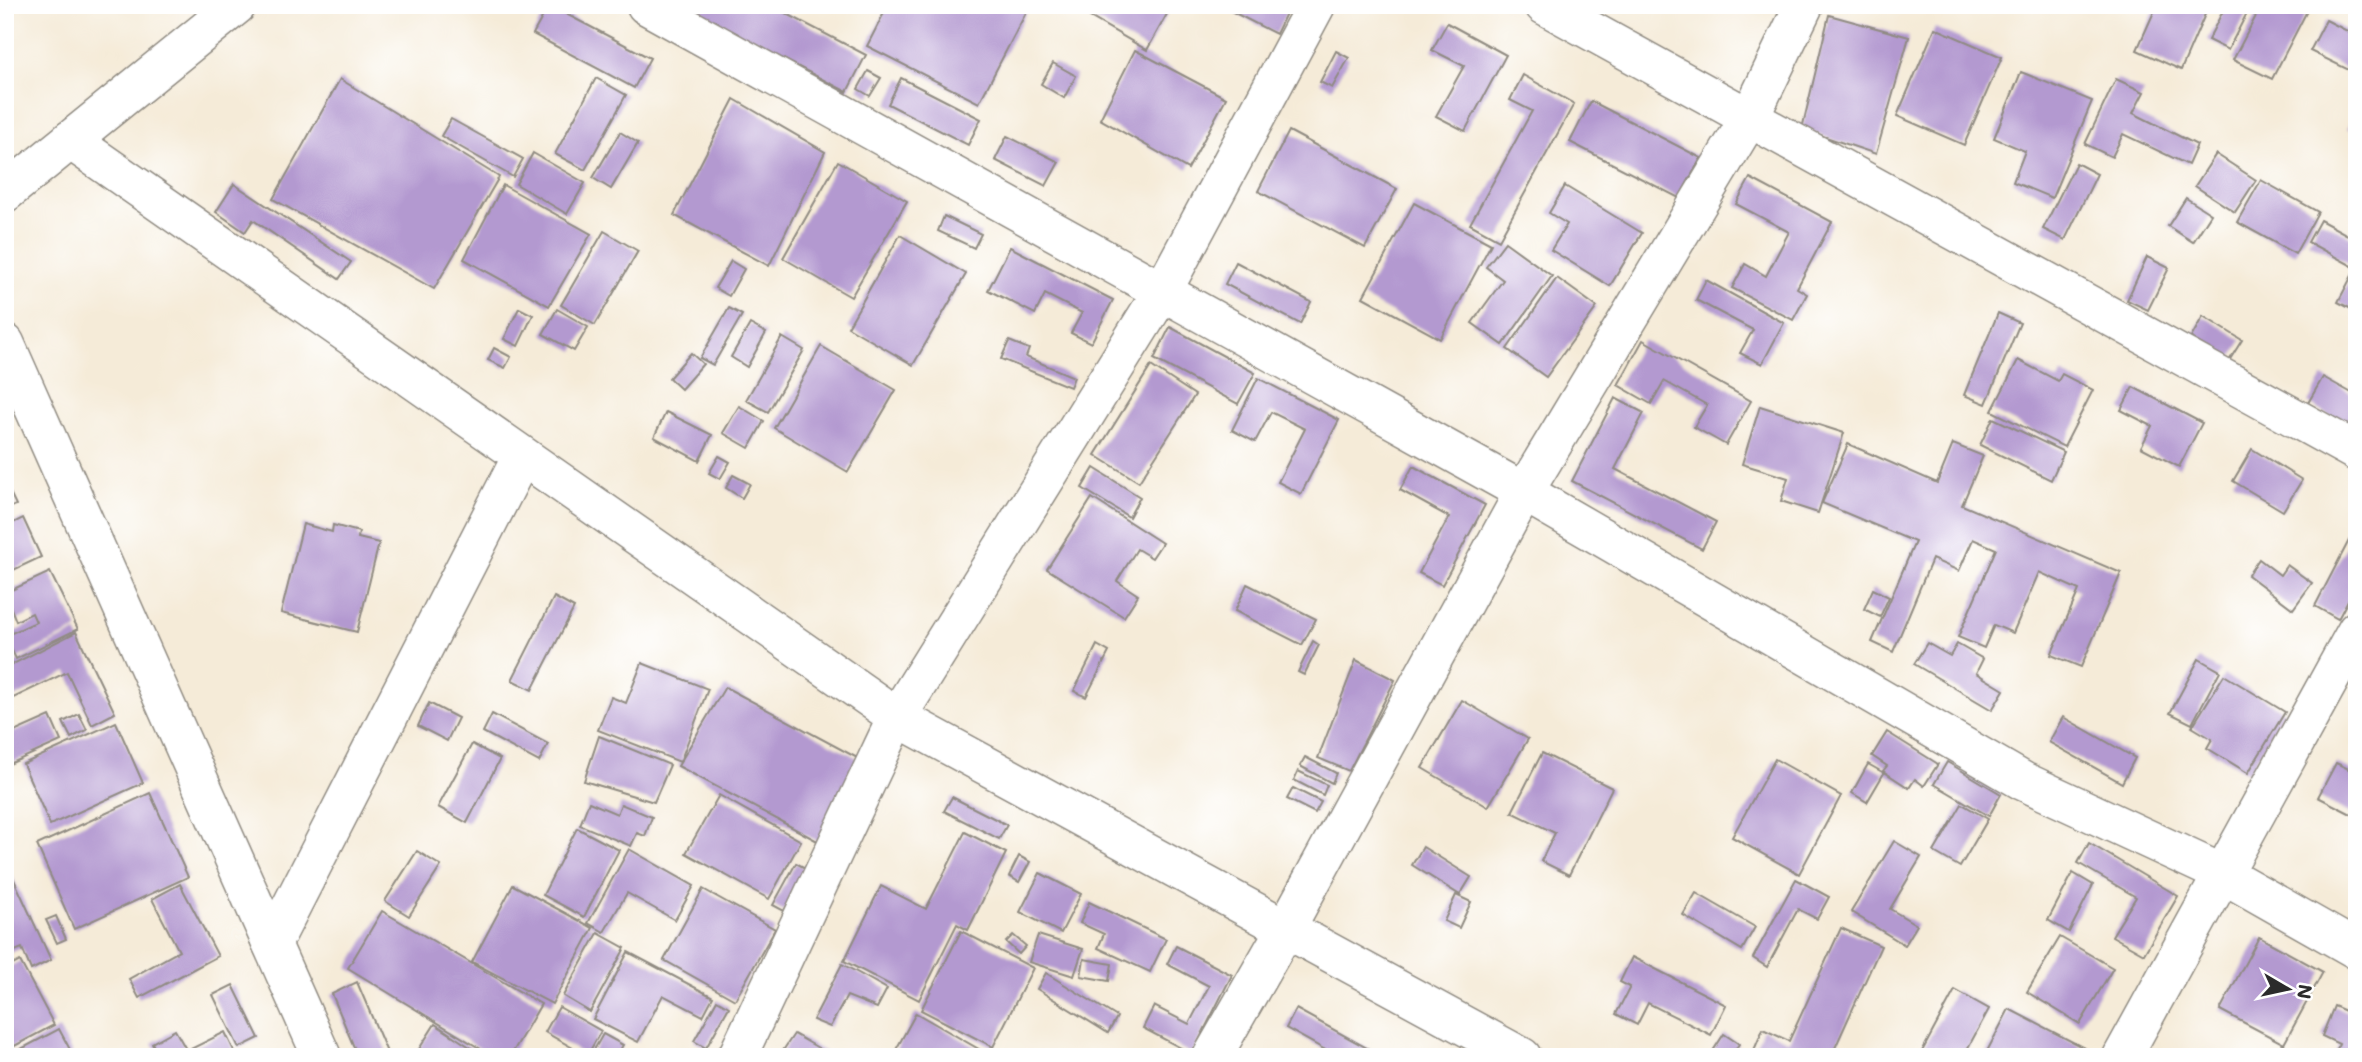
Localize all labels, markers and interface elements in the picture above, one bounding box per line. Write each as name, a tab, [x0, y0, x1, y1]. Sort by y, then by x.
north arrow	[2254, 954, 2324, 1024]
text: N	[2292, 983, 2319, 1001]

